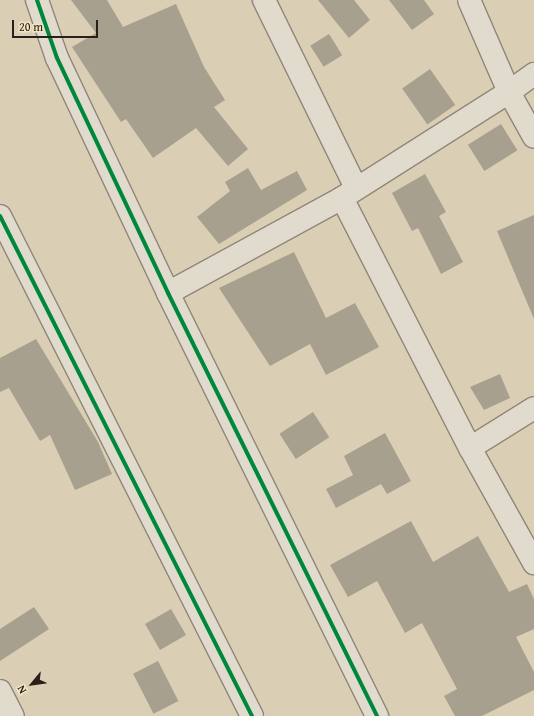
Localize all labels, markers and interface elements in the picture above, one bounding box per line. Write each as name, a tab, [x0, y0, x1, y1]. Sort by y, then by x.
scale bar	[14, 12, 100, 38]
text: 20 m	[19, 18, 43, 35]
north arrow	[12, 664, 52, 704]
text: N	[13, 683, 30, 697]

